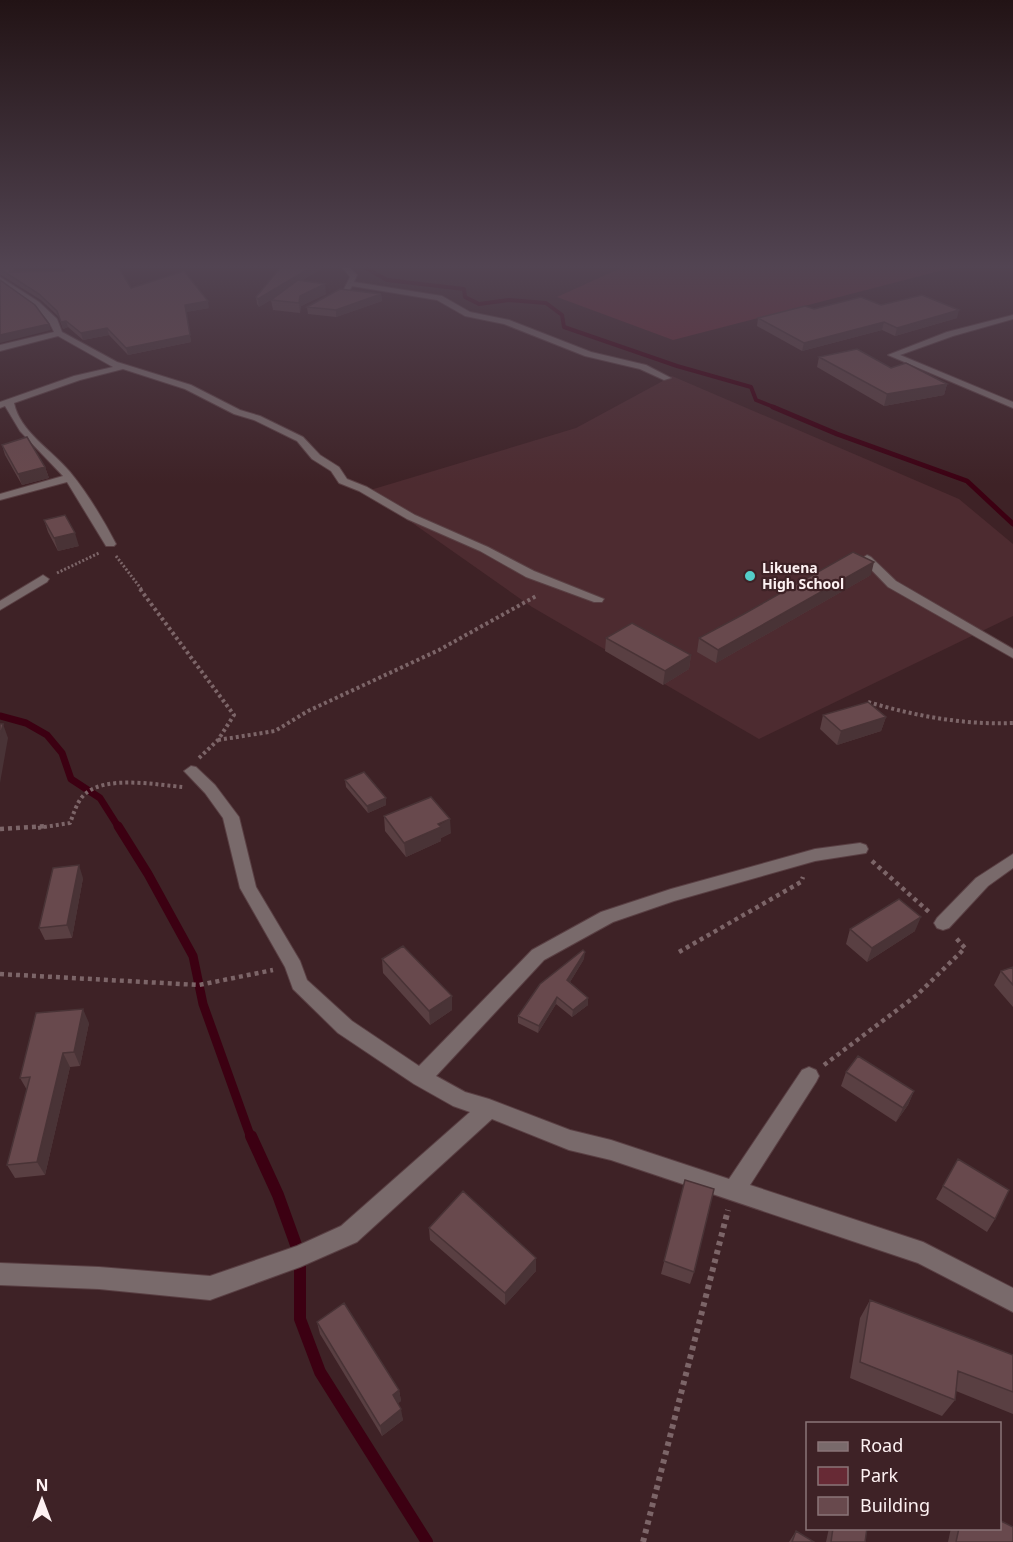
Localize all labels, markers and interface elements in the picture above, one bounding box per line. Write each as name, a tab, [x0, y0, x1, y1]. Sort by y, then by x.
place label: Likuena High School	[762, 558, 844, 593]
marker: Likuena High School	[743, 569, 757, 583]
legend	[806, 1422, 1001, 1530]
text: Road	[860, 1433, 903, 1457]
text: Park	[860, 1463, 898, 1487]
north arrow	[12, 1470, 72, 1530]
text: N	[35, 1474, 49, 1496]
text: Building	[860, 1493, 930, 1517]

